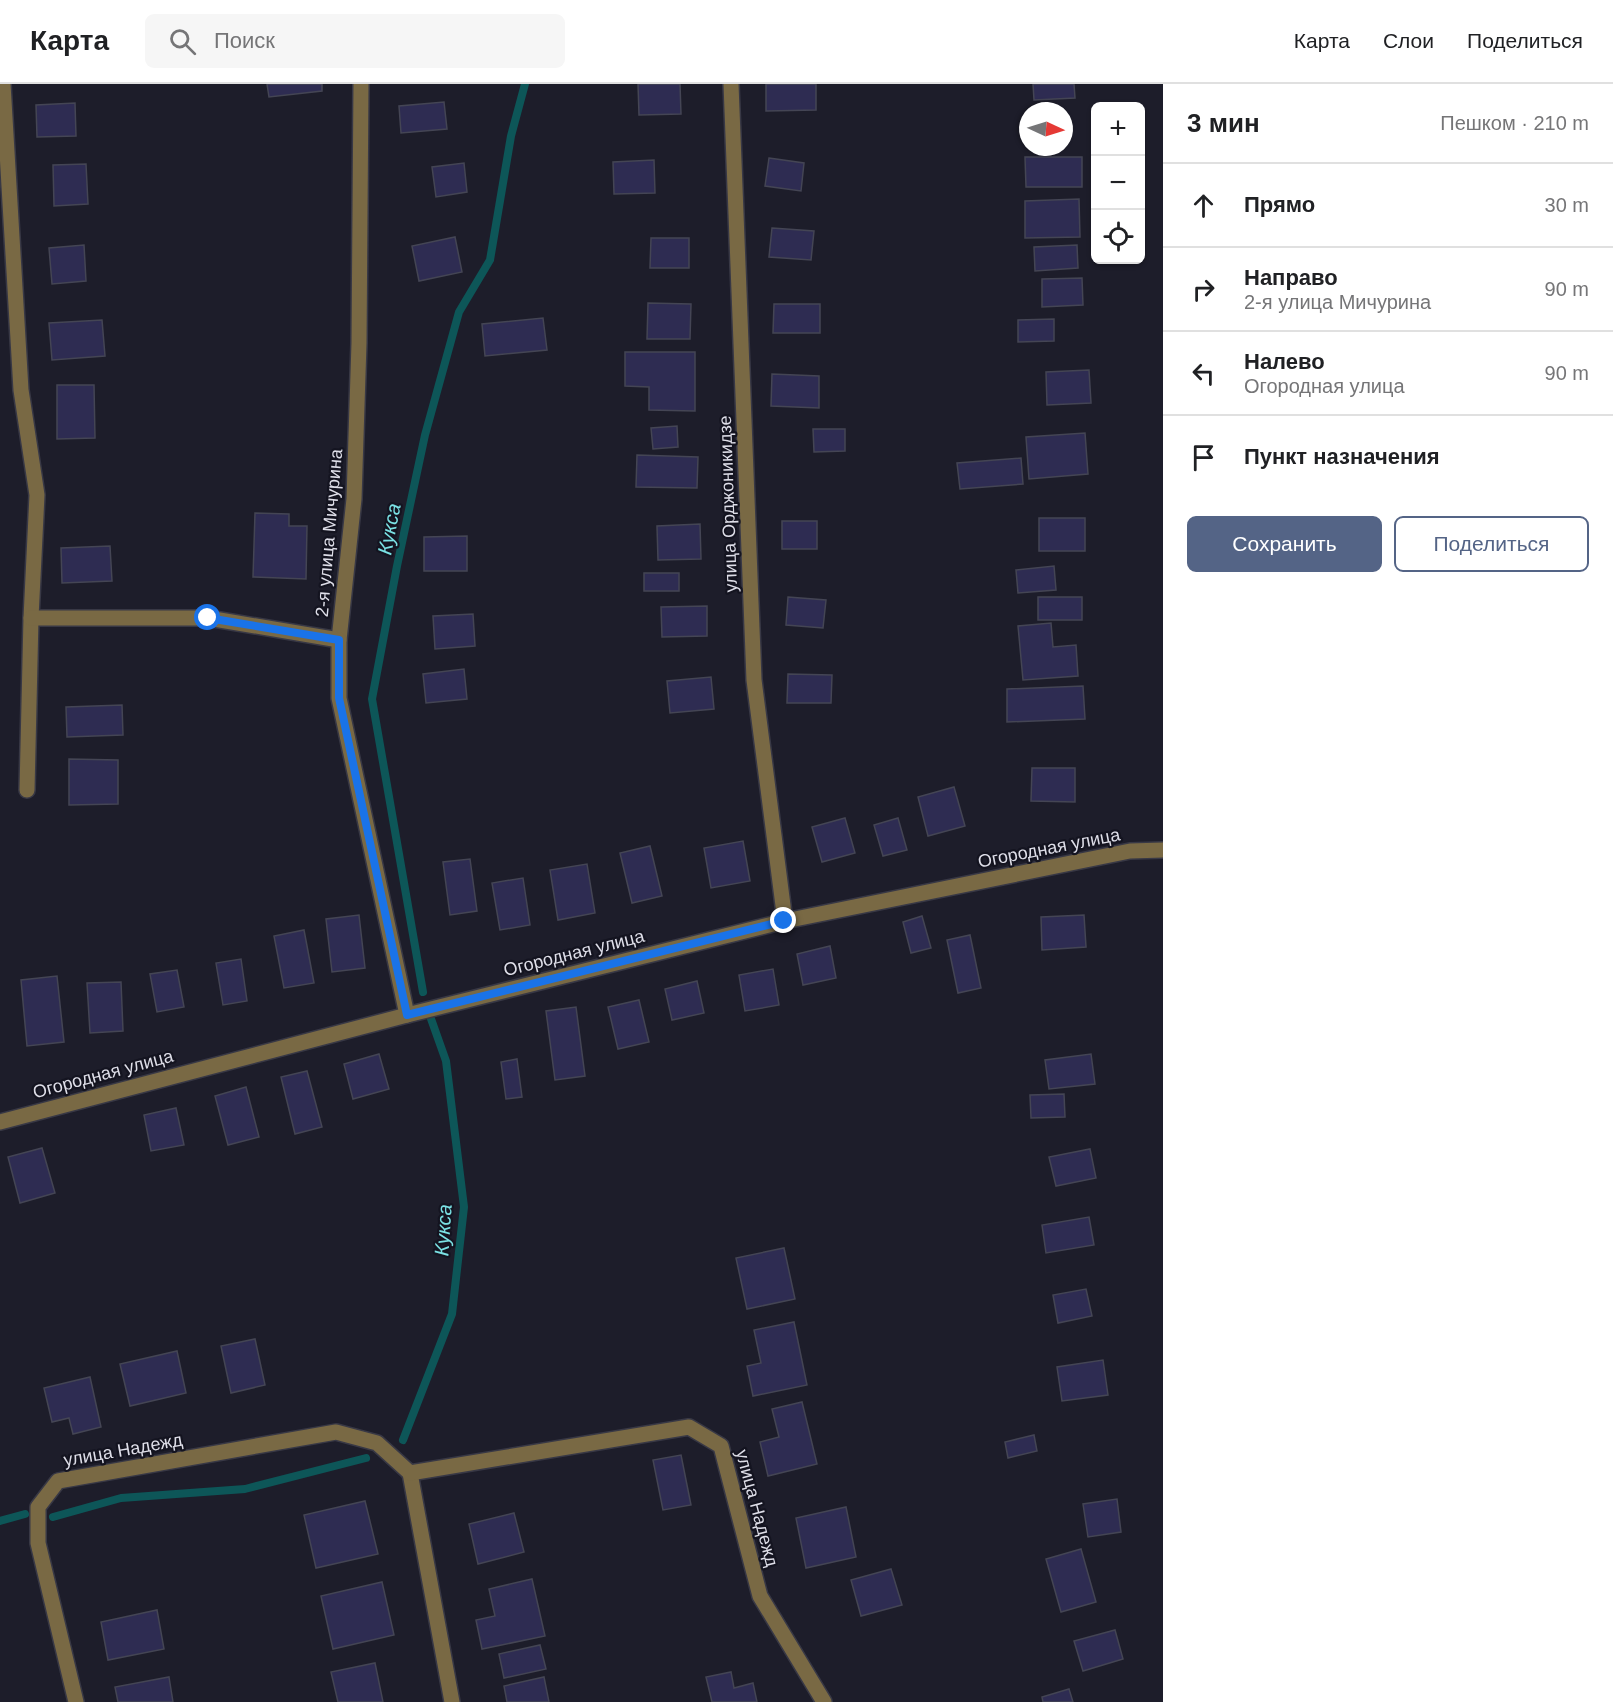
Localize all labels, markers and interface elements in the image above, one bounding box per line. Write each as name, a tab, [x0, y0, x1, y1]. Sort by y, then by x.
search box	[145, 14, 565, 68]
text: Карта	[30, 25, 109, 56]
icon: search	[166, 25, 199, 58]
text: Поиск	[214, 28, 275, 53]
text: Карта	[1294, 29, 1350, 52]
text: Слои	[1383, 29, 1434, 52]
text: Поделиться	[1467, 29, 1583, 52]
north arrow	[1019, 102, 1073, 156]
map controls	[1091, 102, 1145, 264]
button: +	[1091, 102, 1145, 156]
text: 3 мин	[1187, 108, 1260, 138]
text: Пешком · 210 m	[1440, 112, 1589, 134]
button: −	[1091, 156, 1145, 210]
icon: ahead	[1187, 189, 1220, 222]
text: Прямо	[1244, 192, 1315, 217]
text: 30 m	[1545, 194, 1589, 216]
button: locate	[1091, 210, 1145, 264]
text: Направо	[1244, 265, 1338, 290]
icon: right	[1187, 273, 1220, 306]
text: 90 m	[1545, 278, 1589, 300]
text: 2-я улица Мичурина	[1244, 291, 1431, 313]
text: Налево	[1244, 349, 1325, 374]
icon: left	[1187, 357, 1220, 390]
text: 90 m	[1545, 362, 1589, 384]
text: Огородная улица	[1244, 375, 1405, 397]
street label: улица Орджоникидзе	[715, 415, 741, 593]
icon: arrive	[1187, 441, 1220, 474]
text: Пункт назначения	[1244, 444, 1440, 469]
street label: 2-я улица Мичурина	[312, 447, 346, 618]
water label: Кукса	[373, 501, 405, 557]
button: Сохранить	[1187, 516, 1382, 572]
button: Поделиться	[1394, 516, 1589, 572]
route start	[194, 604, 220, 630]
street label: Огородная улица	[976, 824, 1123, 872]
route end	[770, 907, 796, 933]
street label: Огородная улица	[501, 926, 647, 980]
street label: Огородная улица	[31, 1045, 176, 1102]
water label: Кукса	[430, 1203, 456, 1257]
street label: улица Надежд	[62, 1430, 184, 1470]
street label: улица Надежд	[732, 1447, 782, 1569]

